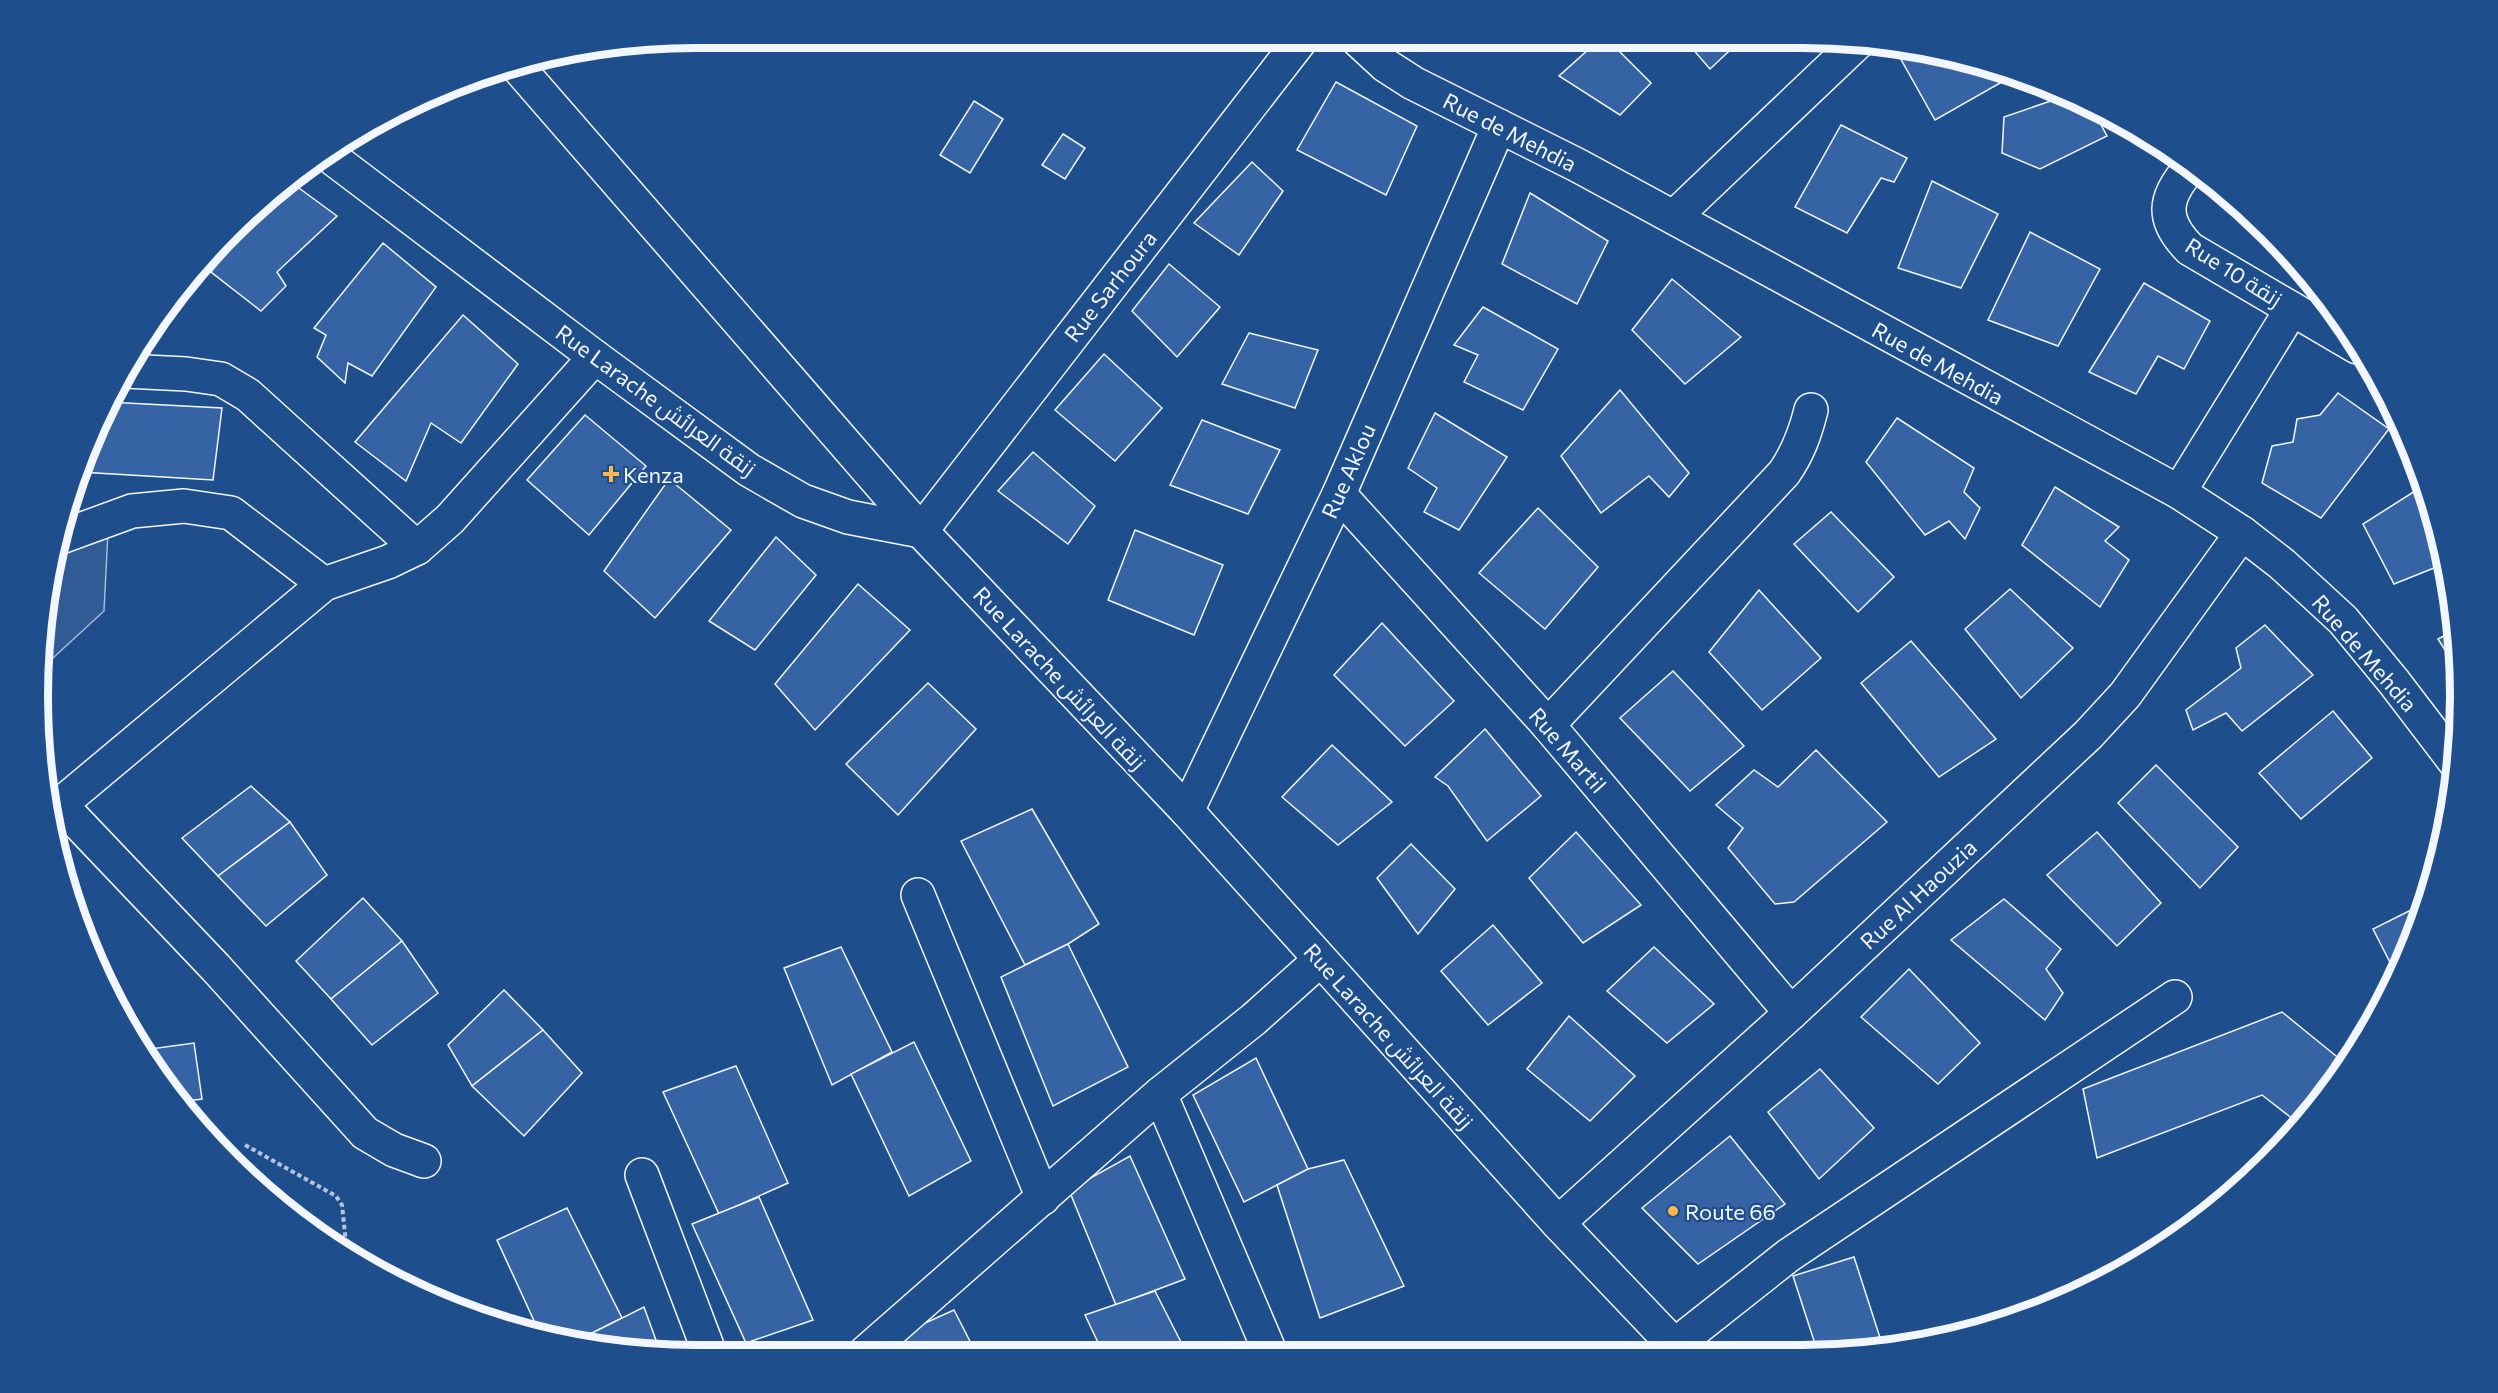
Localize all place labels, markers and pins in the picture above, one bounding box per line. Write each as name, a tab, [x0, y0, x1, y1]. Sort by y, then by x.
place label: Kenza	[623, 461, 684, 488]
marker: Kenza	[604, 467, 618, 481]
place label: Route 66	[1685, 1198, 1776, 1225]
marker: Route 66	[1666, 1204, 1680, 1218]

